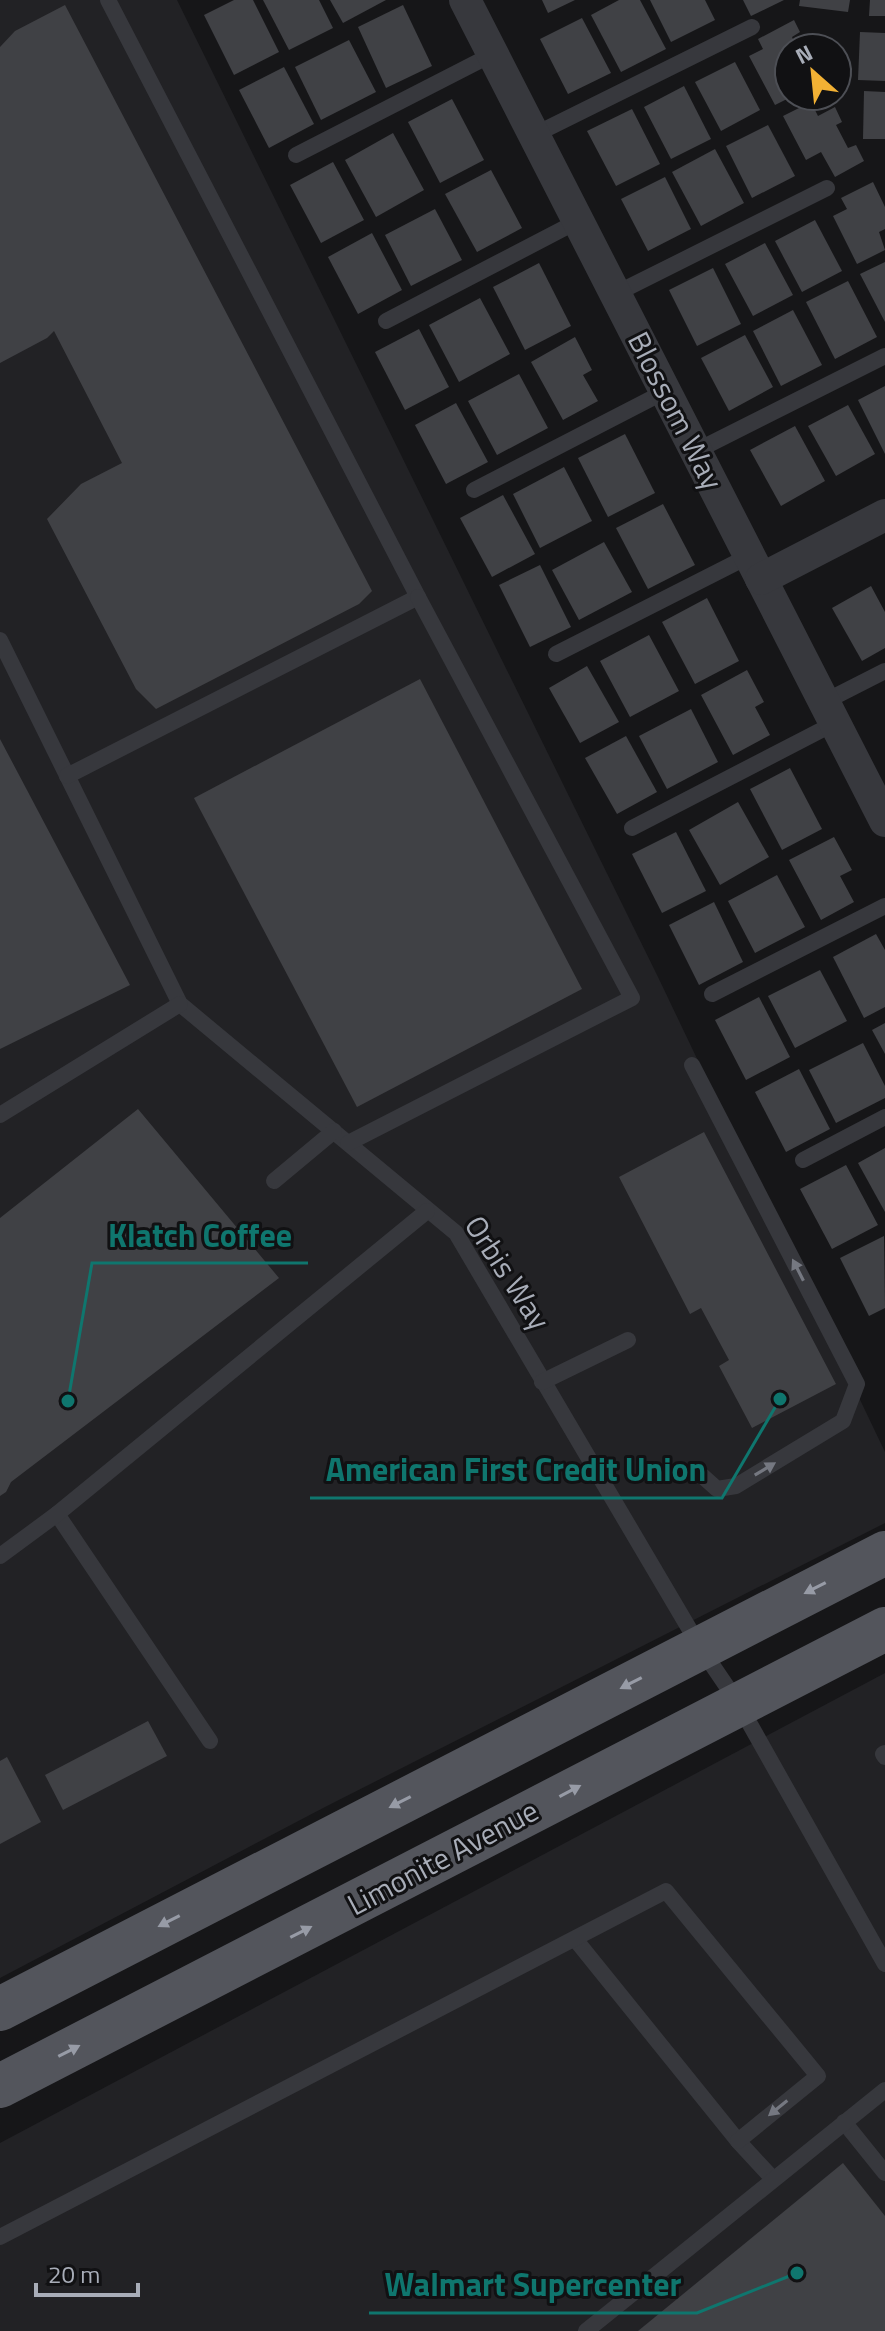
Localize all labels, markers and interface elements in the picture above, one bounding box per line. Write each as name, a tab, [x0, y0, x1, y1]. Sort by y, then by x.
north arrow	[773, 32, 853, 112]
text: N	[789, 36, 818, 73]
street label: Blossom Way	[616, 323, 735, 498]
street label: Orbis Way	[454, 1206, 562, 1339]
callout: Klatch Coffee	[92, 1207, 308, 1263]
text: Klatch Coffee	[108, 1211, 292, 1259]
one-way arrow	[791, 1259, 805, 1281]
callout: American First Credit Union	[310, 1442, 722, 1498]
text: American First Credit Union	[326, 1445, 706, 1493]
one-way arrow	[754, 1462, 776, 1476]
one-way arrow	[804, 1581, 827, 1595]
one-way arrow	[619, 1676, 642, 1689]
one-way arrow	[559, 1785, 582, 1798]
street label: Limonite Avenue	[339, 1787, 546, 1927]
one-way arrow	[388, 1795, 411, 1809]
one-way arrow	[158, 1914, 180, 1928]
one-way arrow	[289, 1926, 312, 1939]
one-way arrow	[58, 2044, 81, 2057]
one-way arrow	[768, 2100, 788, 2116]
scale bar	[36, 2247, 138, 2297]
text: 20 m	[48, 2256, 100, 2292]
callout: Walmart Supercenter	[369, 2257, 697, 2313]
text: Walmart Supercenter	[385, 2260, 682, 2308]

